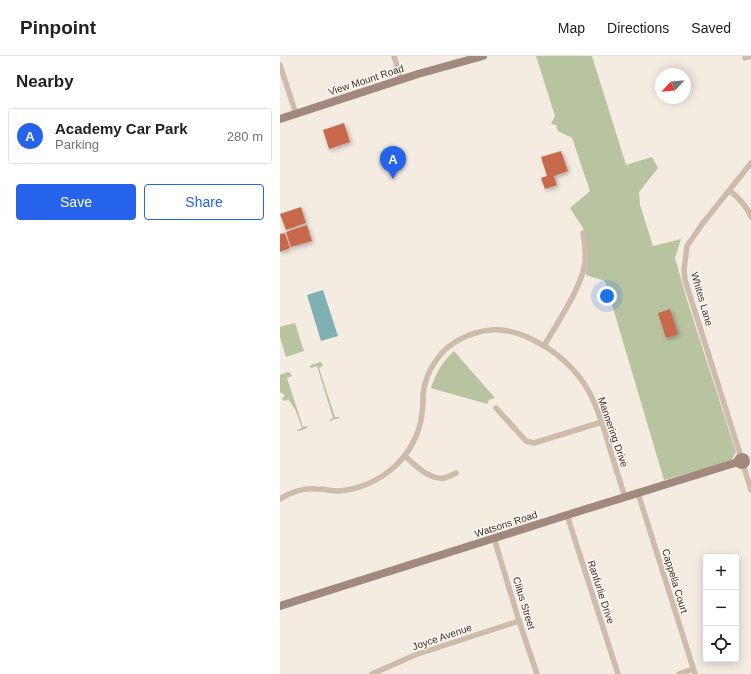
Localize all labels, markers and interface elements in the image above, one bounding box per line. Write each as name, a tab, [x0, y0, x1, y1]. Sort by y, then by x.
text: Pinpoint	[20, 17, 96, 38]
text: Map	[558, 20, 585, 36]
text: Directions	[607, 20, 669, 36]
text: Saved	[691, 20, 731, 36]
street label: View Mount Road	[327, 63, 405, 97]
north arrow	[655, 68, 691, 104]
text: Nearby	[16, 72, 74, 91]
text: Academy Car Park	[55, 120, 188, 137]
text: A	[25, 129, 35, 144]
text: 280 m	[227, 129, 263, 144]
text: Parking	[55, 137, 99, 152]
pin: A	[380, 146, 406, 179]
button: Save	[16, 184, 136, 220]
button: Share	[144, 184, 264, 220]
street label: Whites Lane	[689, 271, 715, 328]
your location	[597, 286, 617, 306]
street label: Mannering Drive	[596, 396, 630, 469]
street label: Watsons Road	[473, 509, 539, 539]
street label: Cappella Court	[660, 547, 690, 615]
map controls	[703, 554, 739, 662]
button: +	[703, 554, 739, 590]
street label: Ranfurlie Drive	[586, 559, 617, 626]
street label: Clitus Street	[511, 575, 537, 631]
button: −	[703, 590, 739, 626]
street label: Joyce Avenue	[411, 622, 474, 652]
button: locate	[703, 626, 739, 662]

